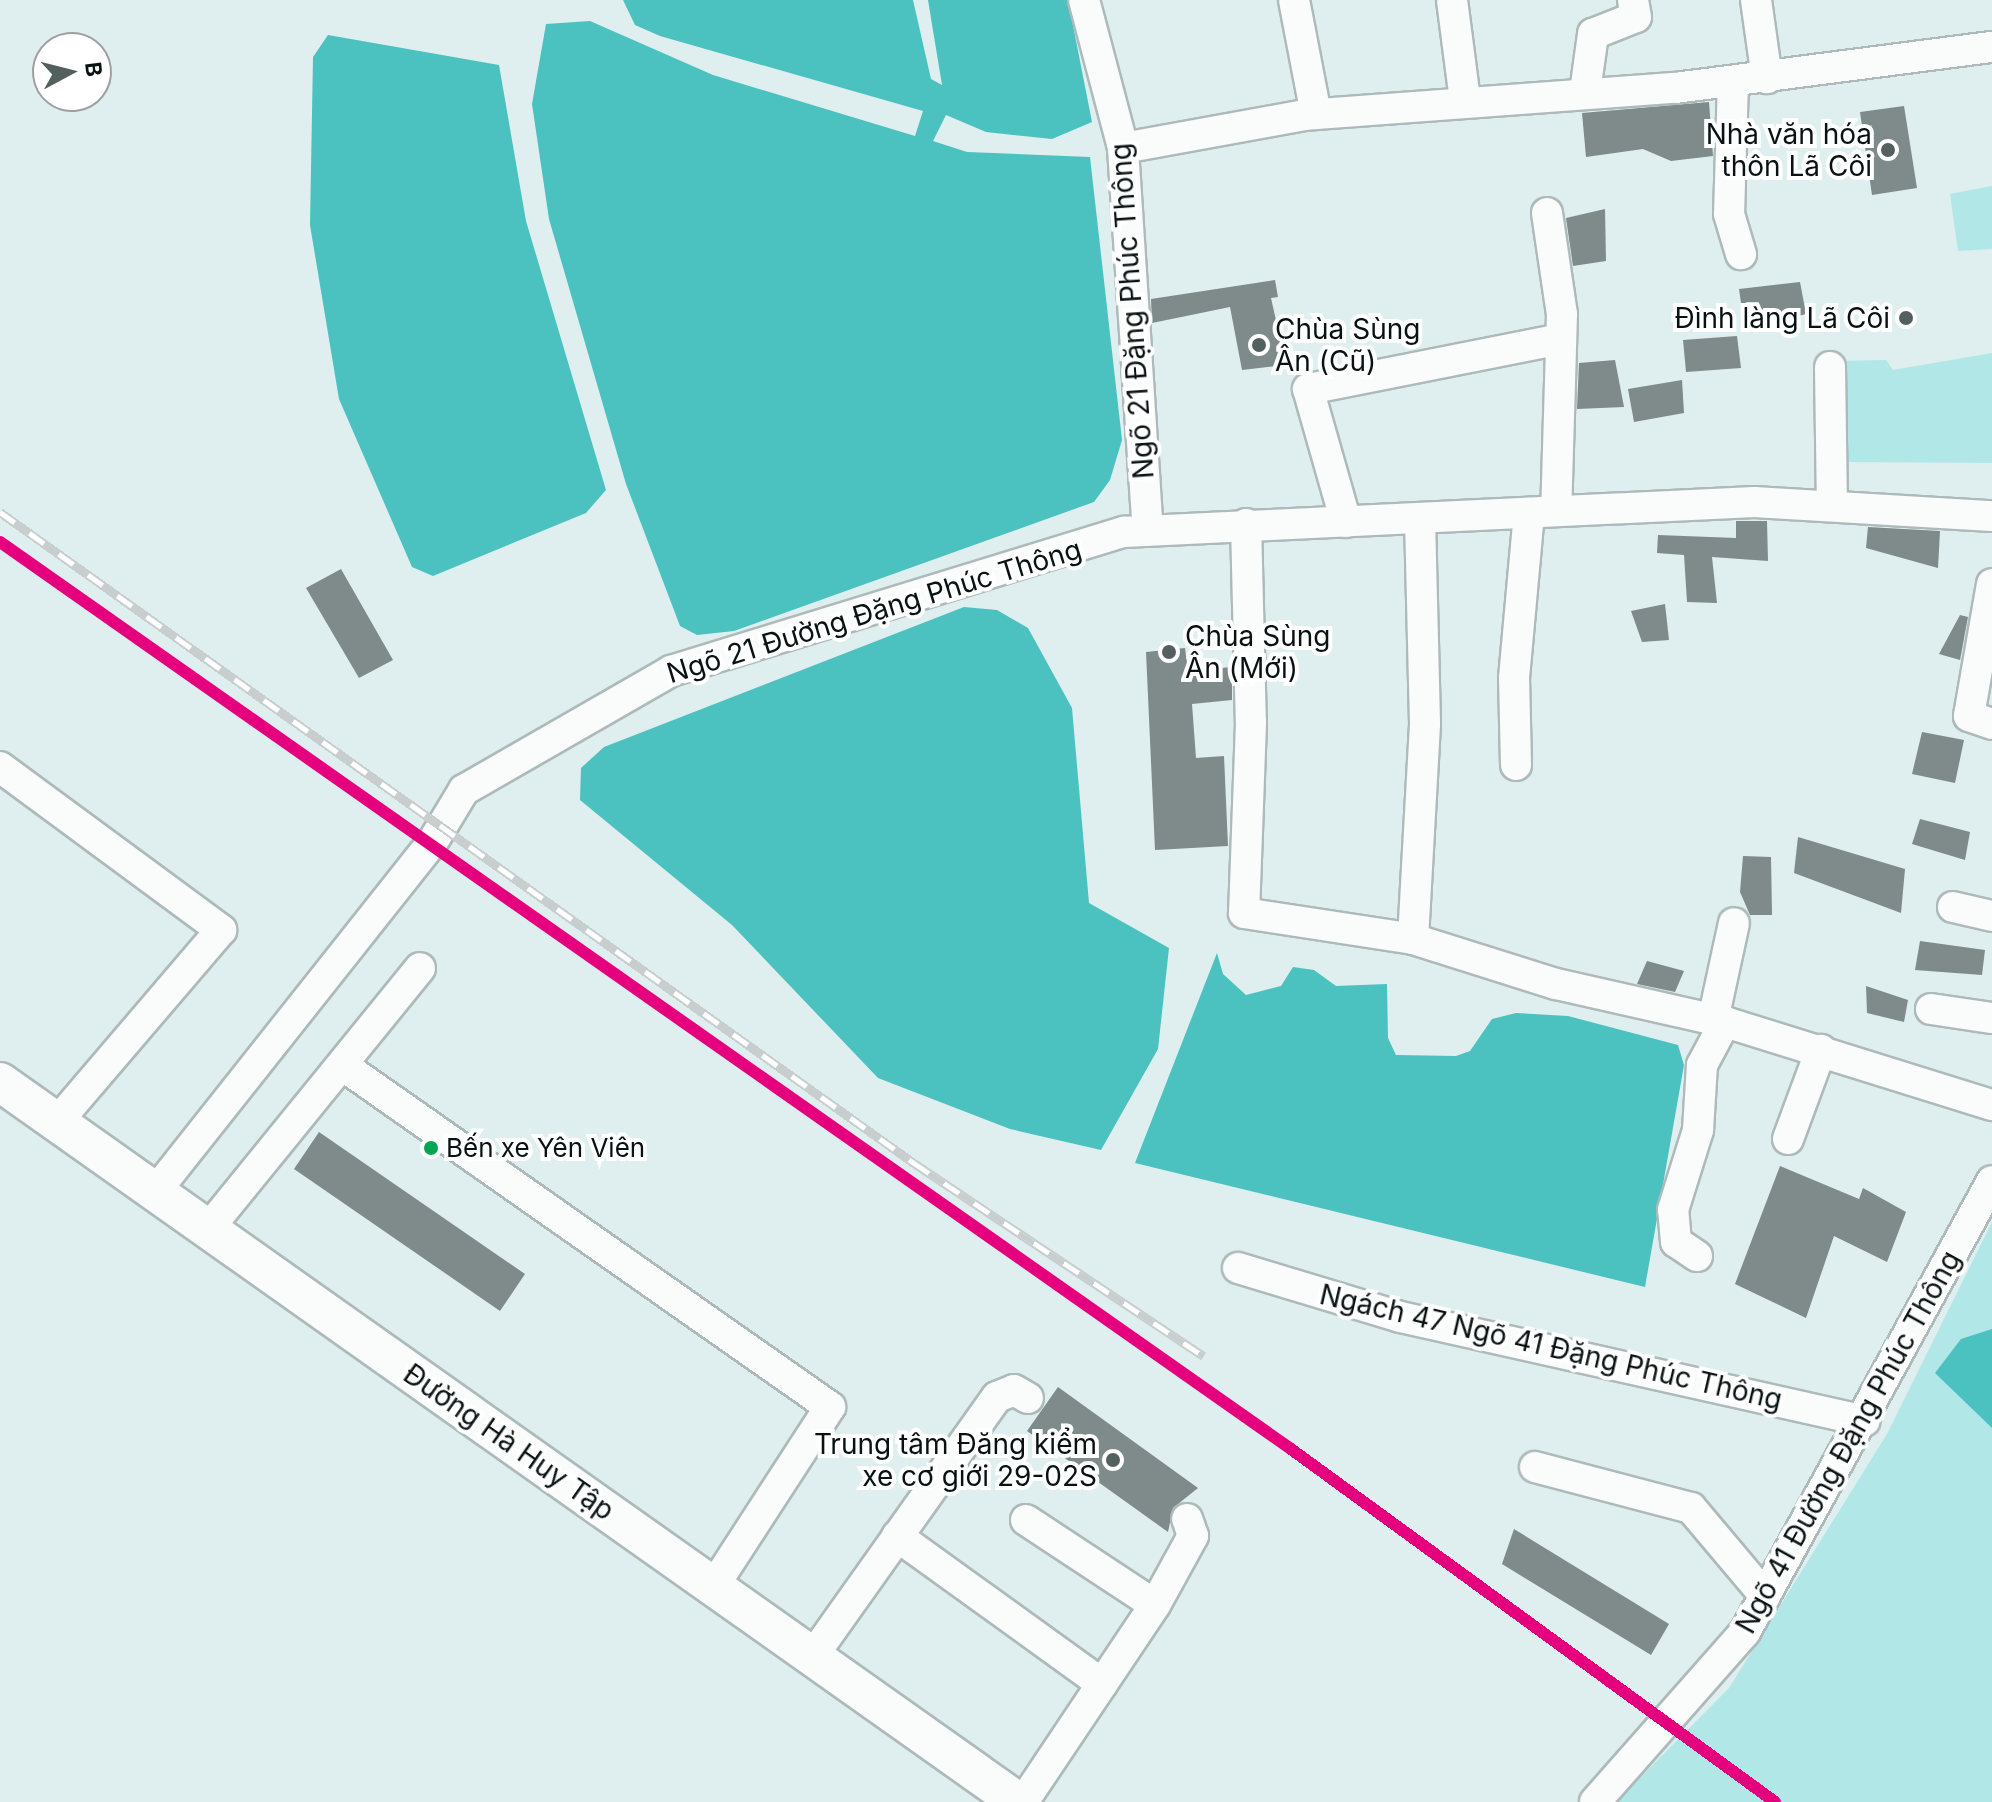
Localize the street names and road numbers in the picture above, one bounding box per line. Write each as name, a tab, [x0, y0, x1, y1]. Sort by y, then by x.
street label: Ngõ 21 Đặng Phúc Thông	[1103, 142, 1161, 480]
street label: Ngõ 21 Đường Đặng Phúc Thông	[663, 532, 1085, 690]
street label: Ngõ 41 Đường Đặng Phúc Thông	[1729, 1245, 1967, 1639]
street label: Ngách 47 Ngõ 41 Đặng Phúc Thông	[1317, 1277, 1785, 1417]
street label: Đường Hà Huy Tập	[397, 1357, 621, 1527]

